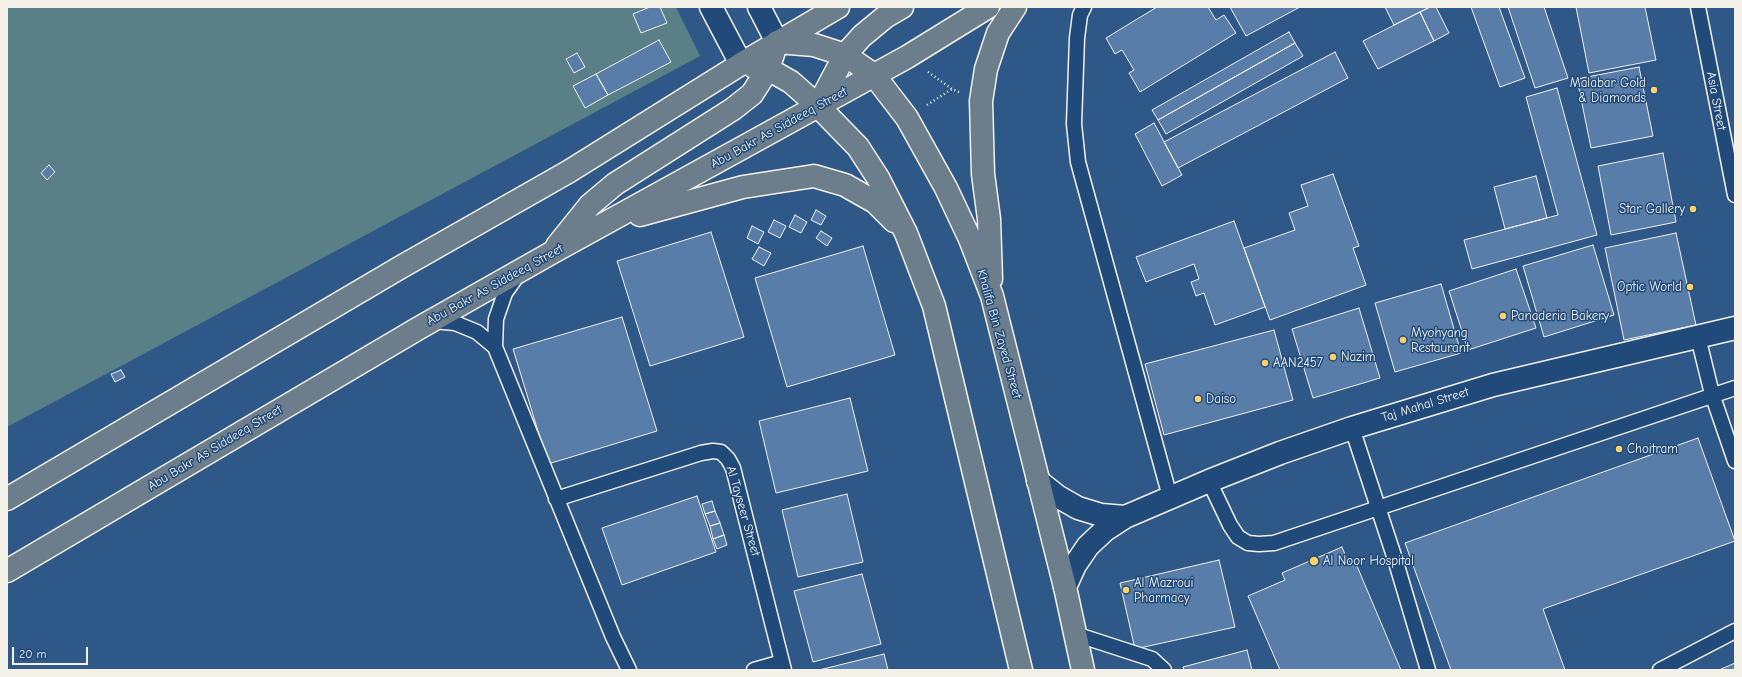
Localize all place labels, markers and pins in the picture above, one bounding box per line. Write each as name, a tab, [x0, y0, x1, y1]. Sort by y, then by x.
place label: Malabar Gold & Diamonds	[1570, 75, 1646, 106]
marker: Malabar Gold & Diamonds	[1649, 85, 1659, 95]
place label: Star Gallery	[1619, 201, 1685, 217]
marker: Star Gallery	[1688, 204, 1698, 214]
place label: Optic World	[1617, 279, 1682, 295]
marker: Optic World	[1685, 282, 1695, 292]
place label: Panaderia Bakery	[1511, 308, 1609, 324]
marker: Panaderia Bakery	[1498, 311, 1508, 321]
place label: Myohyang Restaurant	[1411, 325, 1470, 356]
marker: Myohyang Restaurant	[1398, 335, 1408, 345]
place label: Nazim	[1341, 349, 1376, 365]
marker: Nazim	[1328, 352, 1338, 362]
place label: AAN2457	[1273, 355, 1323, 371]
marker: AAN2457	[1260, 358, 1270, 368]
place label: Daiso	[1206, 391, 1236, 407]
marker: Daiso	[1193, 394, 1203, 404]
place label: Choitram	[1627, 441, 1678, 457]
marker: Choitram	[1614, 444, 1624, 454]
place label: Al Noor Hospital	[1323, 553, 1414, 569]
marker: Al Noor Hospital	[1308, 555, 1320, 567]
place label: Al Mazroui Pharmacy	[1134, 575, 1193, 606]
marker: Al Mazroui Pharmacy	[1121, 585, 1131, 595]

